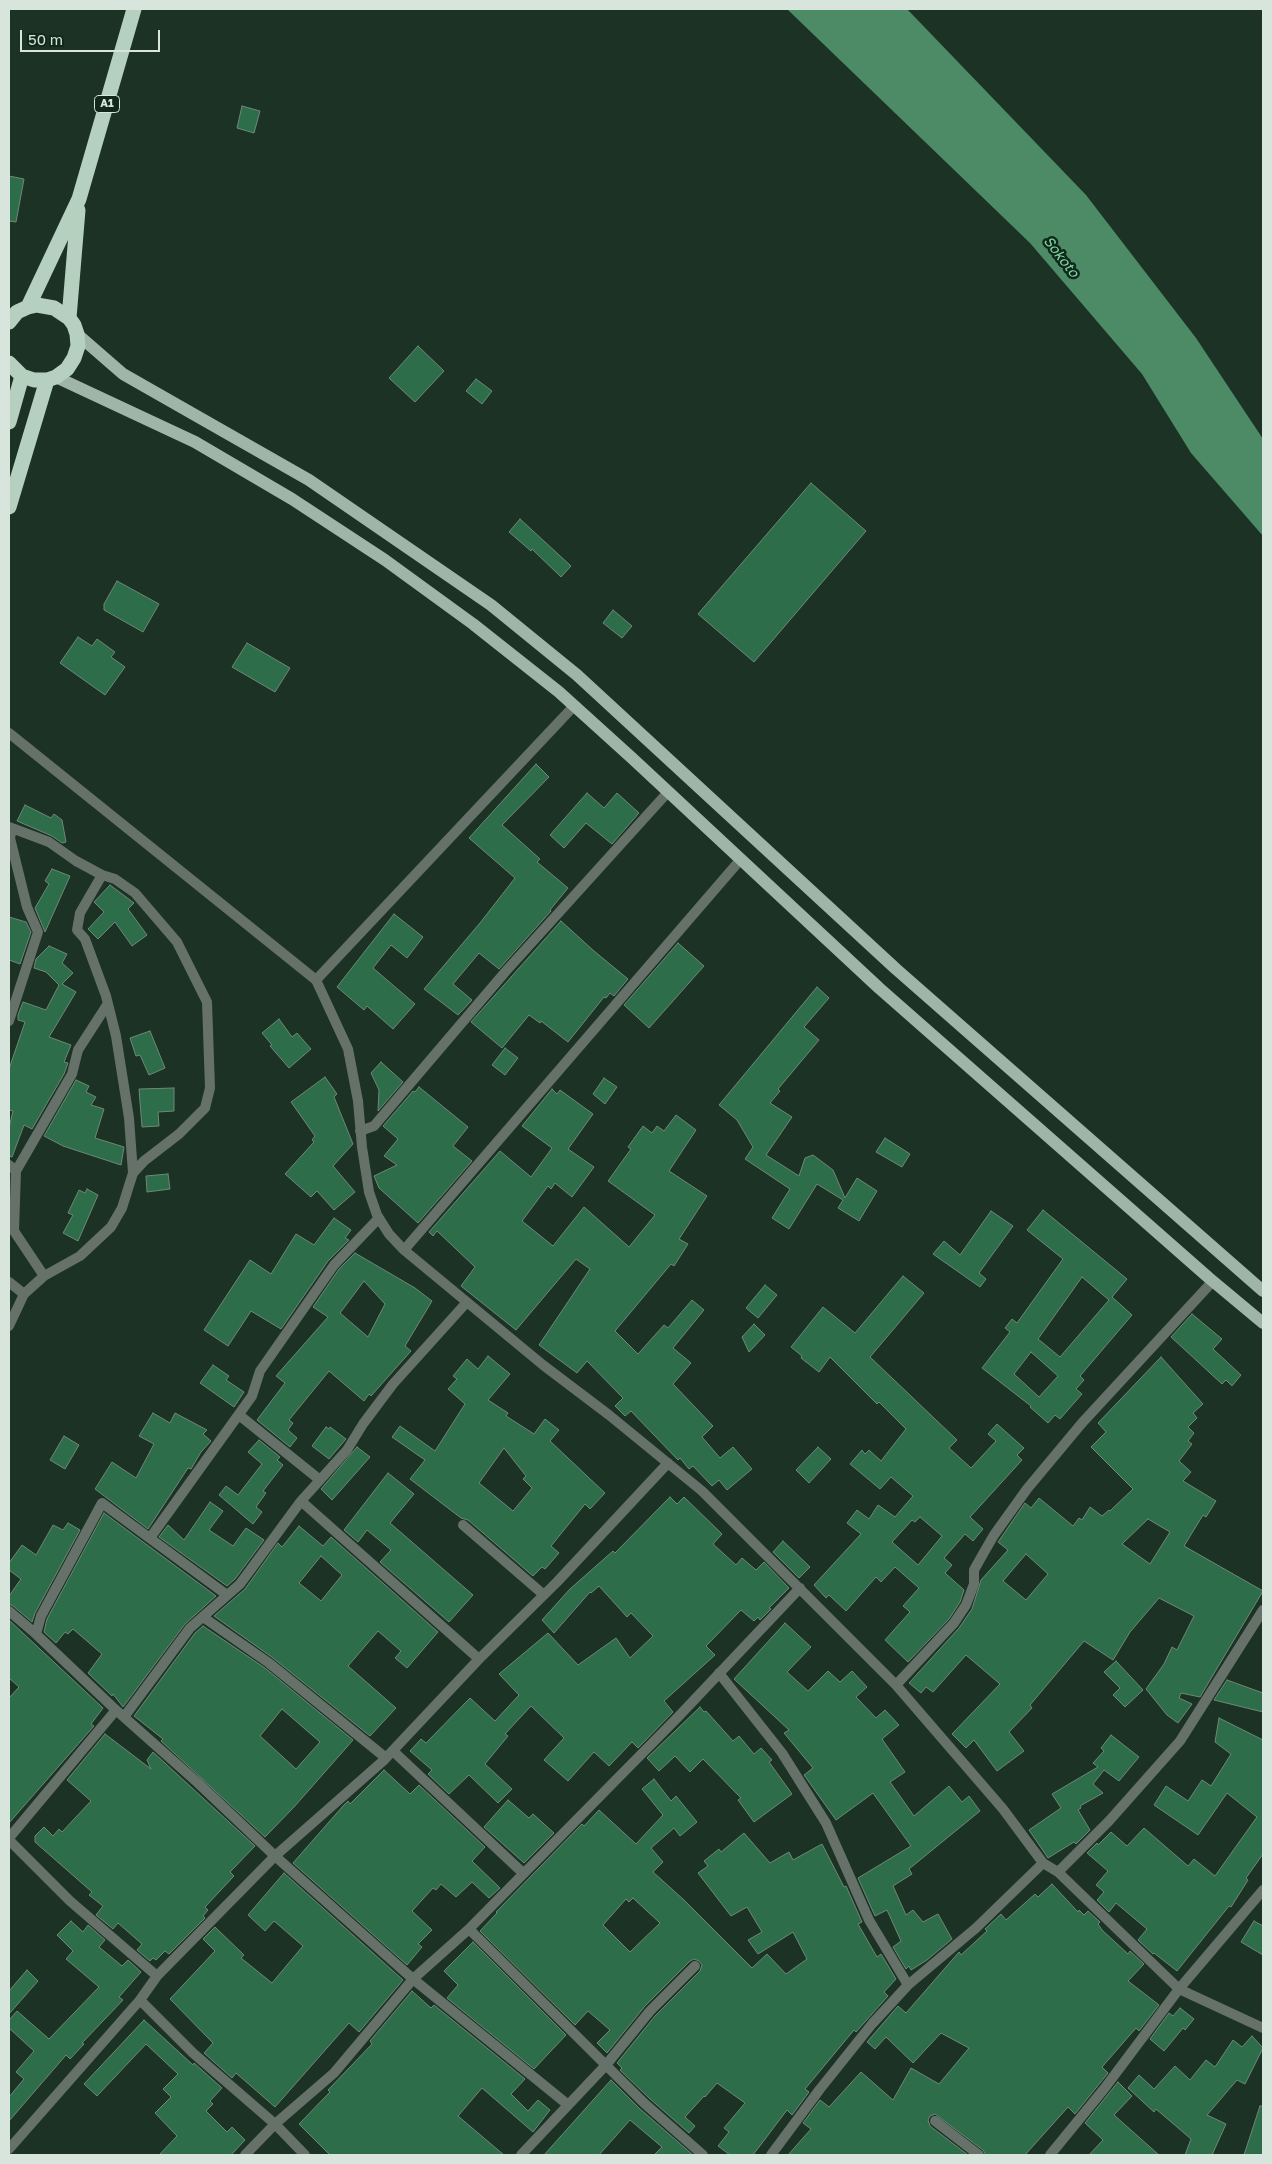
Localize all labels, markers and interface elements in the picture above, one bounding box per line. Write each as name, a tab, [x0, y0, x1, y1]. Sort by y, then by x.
scale bar	[22, 20, 162, 52]
text: 50 m	[28, 30, 63, 48]
road number: A1	[94, 96, 120, 112]
water label: Sokoto	[1040, 233, 1082, 281]

